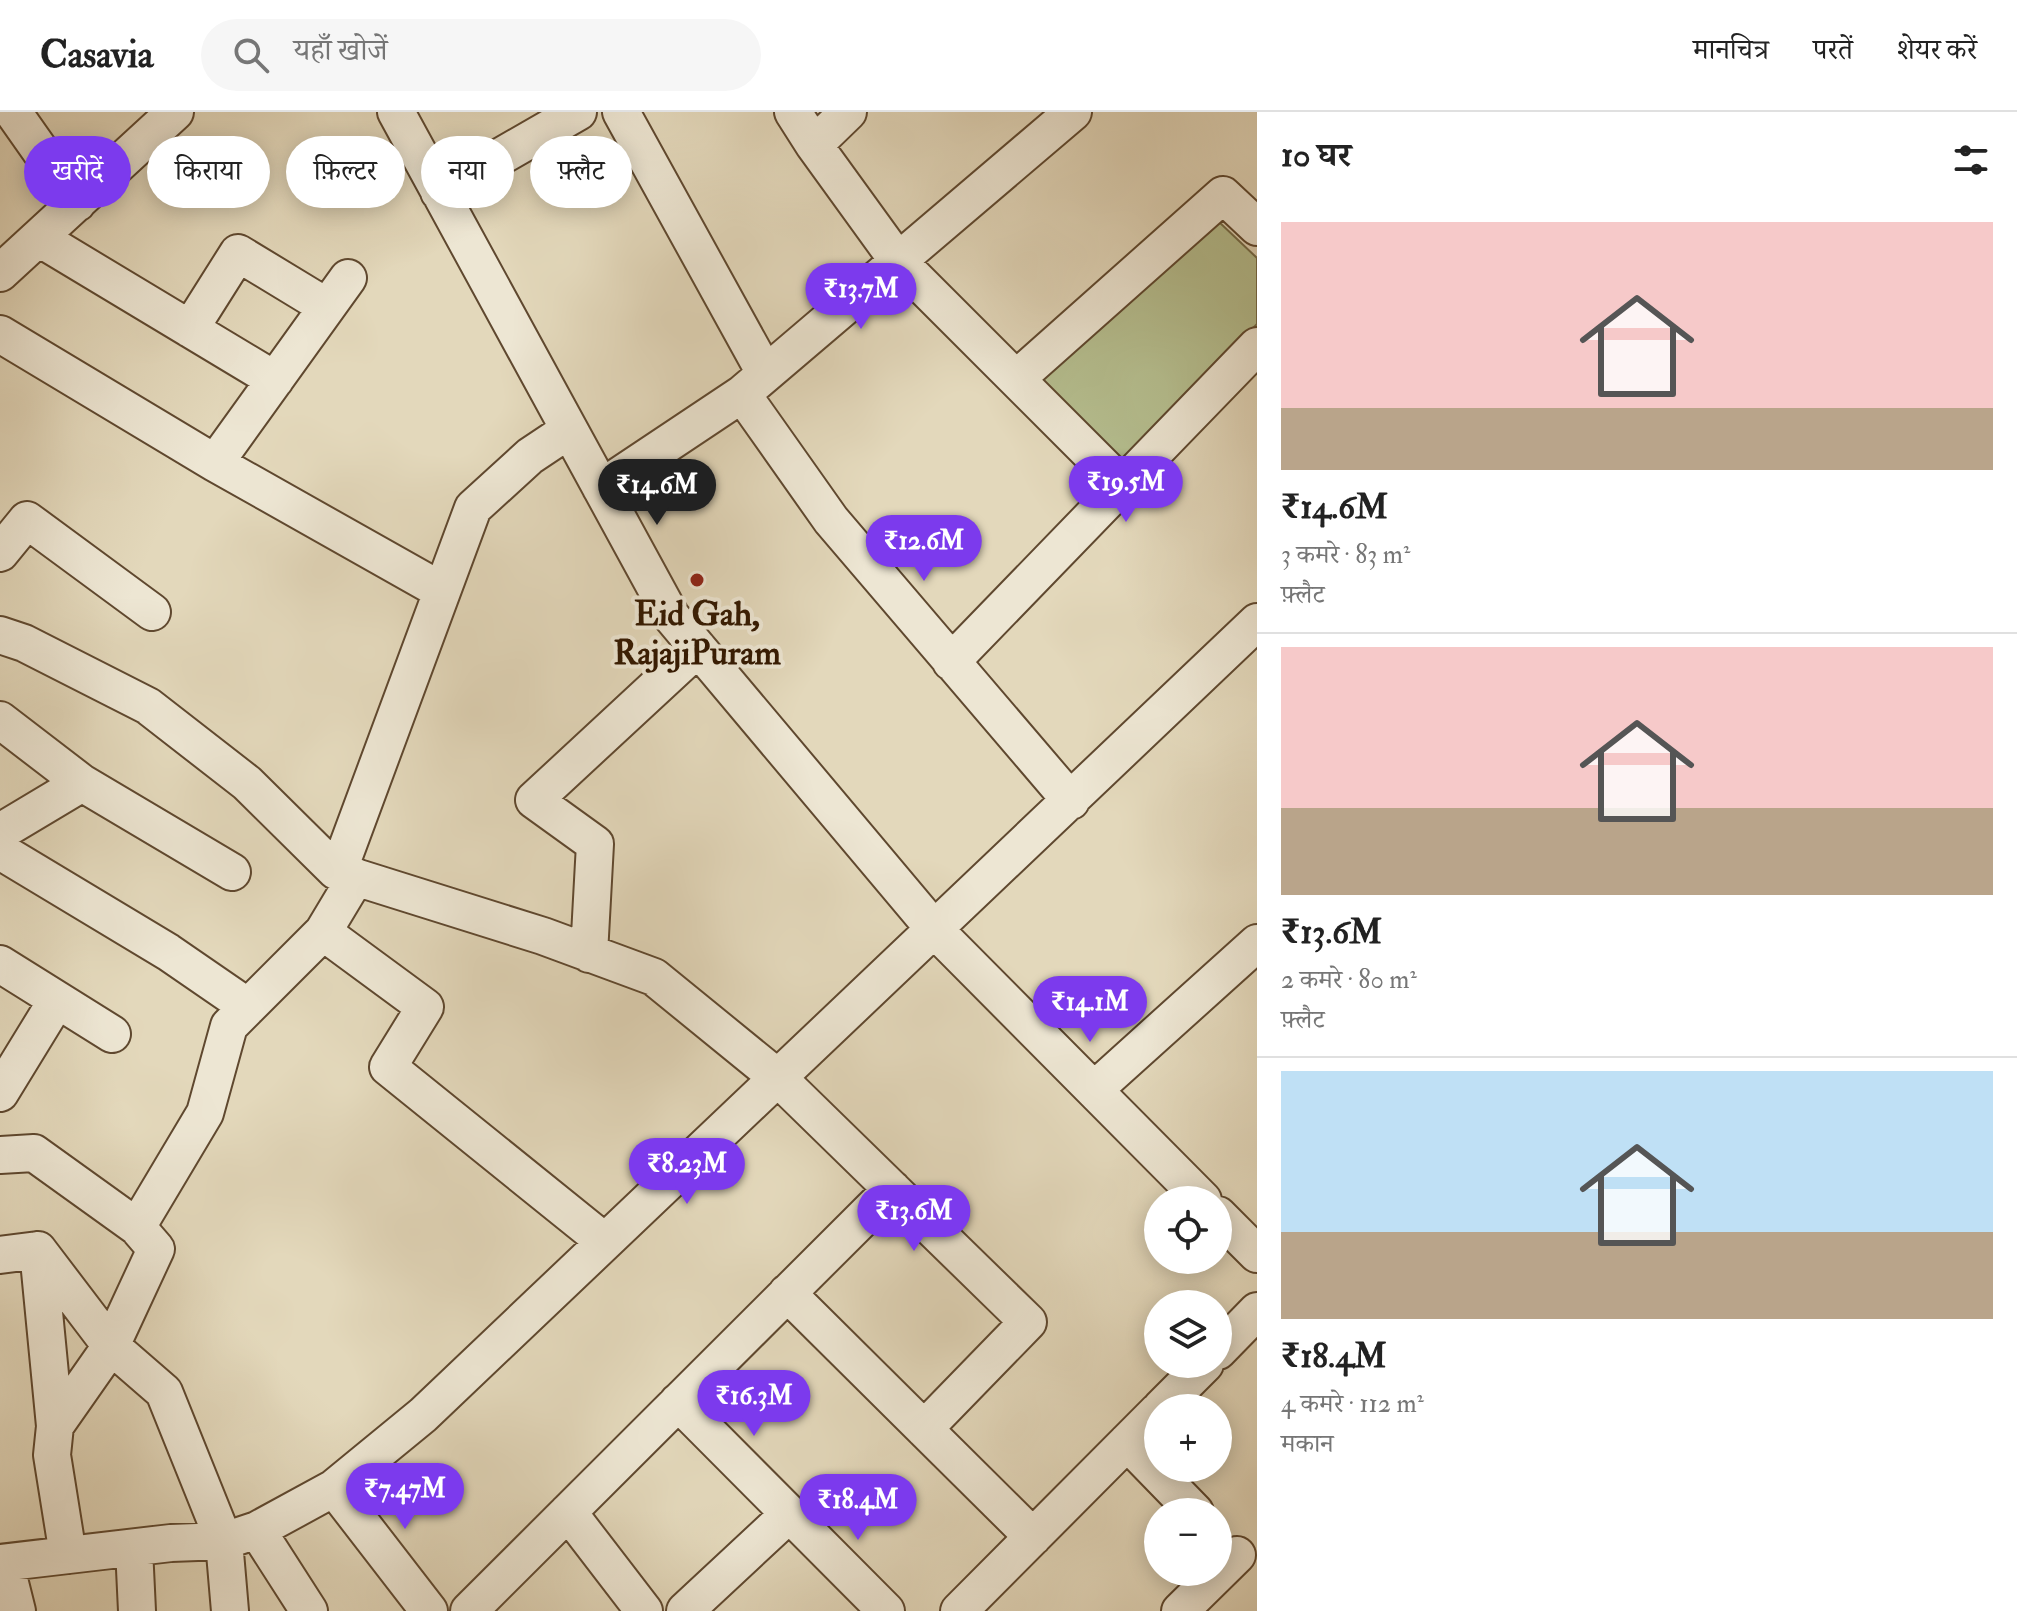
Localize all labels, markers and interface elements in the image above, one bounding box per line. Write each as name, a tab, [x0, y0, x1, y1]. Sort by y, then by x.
search box	[201, 19, 761, 91]
text: Casavia	[40, 31, 153, 79]
text: यहाँ खोजें	[293, 32, 388, 69]
icon: search	[229, 33, 273, 77]
text: मानचित्र	[1693, 33, 1769, 68]
text: परतें	[1813, 33, 1853, 68]
text: शेयर करें	[1897, 33, 1977, 68]
text: 10 घर	[1281, 134, 1351, 177]
chip: खरीदें	[24, 136, 131, 208]
chip: किराया	[147, 136, 270, 208]
chip: फ़िल्टर	[286, 136, 405, 208]
chip: नया	[421, 136, 514, 208]
chip: फ़्लैट	[530, 136, 632, 208]
icon: filters	[1949, 138, 1993, 182]
pin: ₹13.7M	[796, 263, 926, 331]
text: ₹13.7M	[823, 273, 899, 305]
icon: home	[1565, 274, 1709, 418]
pin: ₹19.5M	[1061, 456, 1191, 524]
pin: ₹14.6M	[592, 459, 722, 527]
text: ₹19.5M	[1087, 466, 1165, 498]
text: ₹14.6M	[616, 469, 698, 501]
text: ₹14.6M	[1281, 486, 1388, 529]
pin: ₹12.6M	[859, 515, 989, 583]
text: ₹12.6M	[884, 525, 964, 557]
text: 3 कमरे · 83 m²	[1281, 539, 1410, 571]
marker: Eid Gah, RajajiPuram	[688, 571, 706, 589]
text: फ़्लैट	[1281, 579, 1324, 611]
place label: Eid Gah, RajajiPuram	[613, 593, 781, 675]
icon: home	[1565, 699, 1709, 843]
text: ₹13.6M	[1281, 911, 1382, 954]
text: 2 कमरे · 80 m²	[1281, 964, 1417, 996]
pin: ₹14.1M	[1025, 976, 1155, 1044]
text: ₹14.1M	[1051, 986, 1129, 1018]
text: फ़्लैट	[1281, 1004, 1324, 1036]
icon: home	[1565, 1123, 1709, 1267]
pin: ₹8.23M	[622, 1138, 752, 1206]
text: ₹8.23M	[647, 1148, 727, 1180]
pin: ₹13.6M	[849, 1185, 979, 1253]
map controls	[1144, 1186, 1232, 1586]
button: locate	[1144, 1186, 1232, 1274]
text: ₹13.6M	[875, 1195, 953, 1227]
button: layers	[1144, 1290, 1232, 1378]
text: ₹18.4M	[1281, 1335, 1387, 1378]
pin: ₹16.3M	[689, 1370, 819, 1438]
text: ₹16.3M	[715, 1380, 793, 1412]
text: 4 कमरे · 112 m²	[1281, 1388, 1424, 1420]
button: +	[1144, 1394, 1232, 1482]
text: मकान	[1281, 1428, 1334, 1460]
pin: ₹7.47M	[340, 1463, 470, 1531]
text: ₹7.47M	[364, 1473, 446, 1505]
pin: ₹18.4M	[793, 1474, 923, 1542]
text: ₹18.4M	[818, 1484, 898, 1516]
button: −	[1144, 1498, 1232, 1586]

